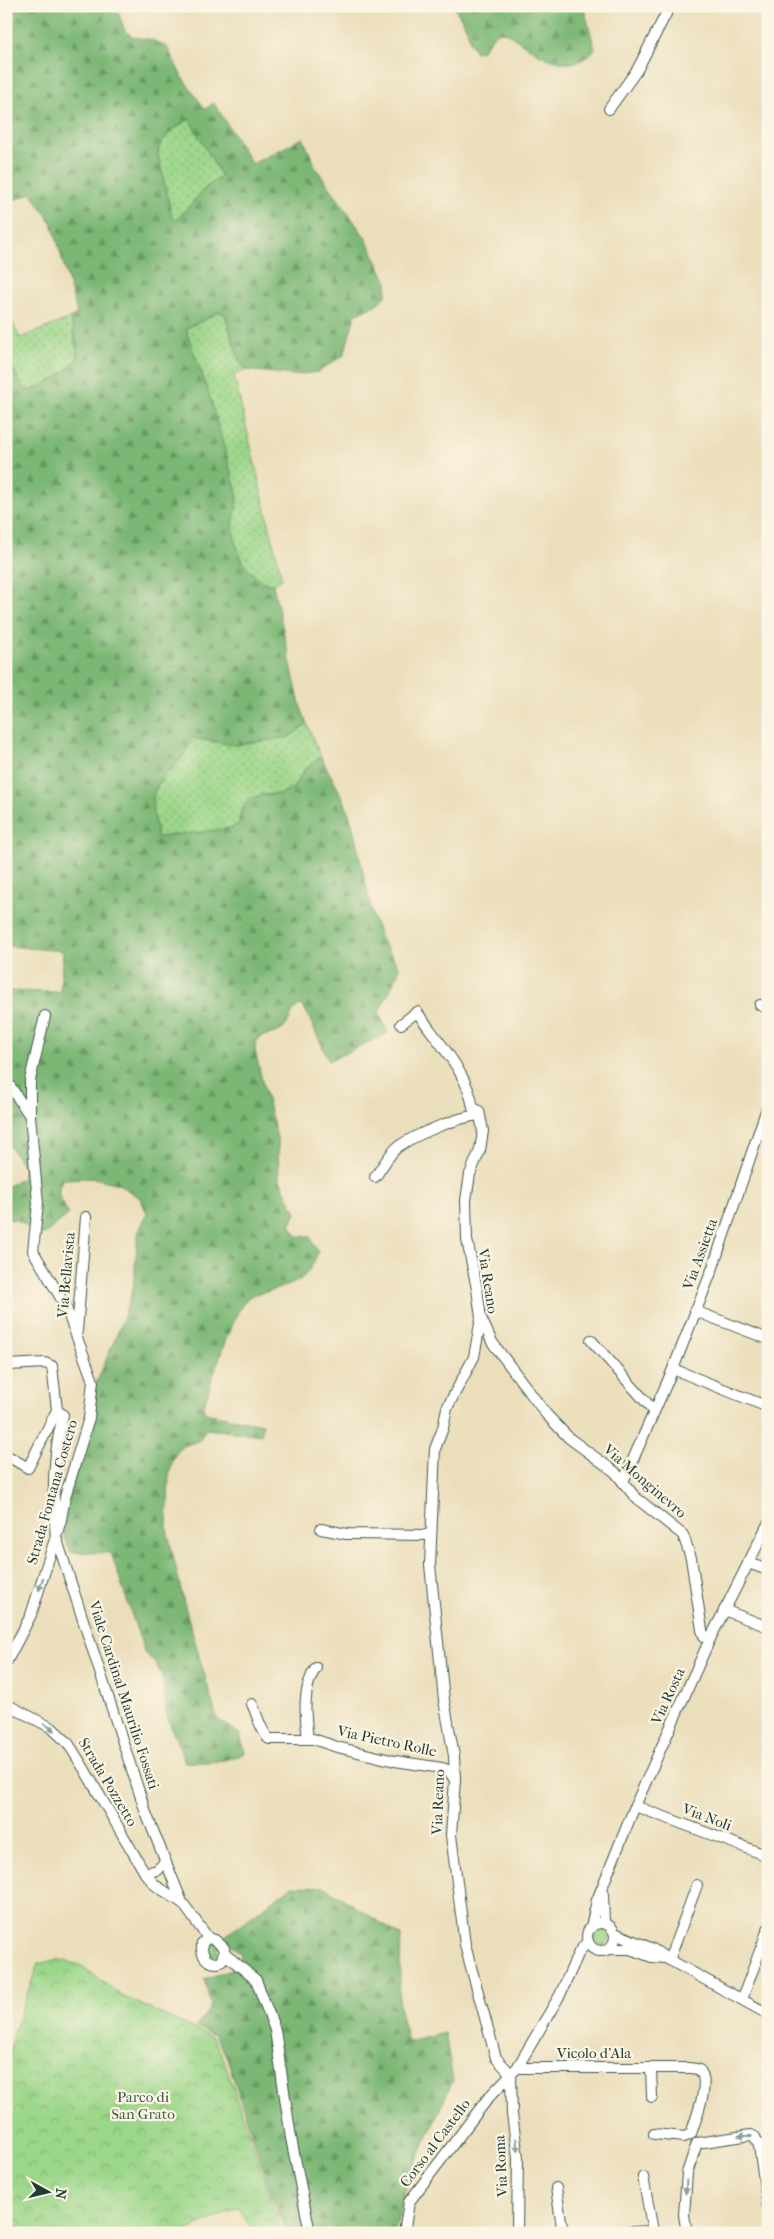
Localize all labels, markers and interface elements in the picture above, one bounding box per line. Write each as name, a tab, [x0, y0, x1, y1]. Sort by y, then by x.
street label: Via Assietta	[678, 1215, 722, 1293]
street label: Via Bellavista	[53, 1230, 79, 1320]
street label: Via Reano	[474, 1246, 502, 1315]
street label: Strada Fontana Costero	[23, 1417, 81, 1567]
street label: Via Monginevro	[599, 1439, 690, 1522]
one-way arrow	[37, 1576, 45, 1591]
street label: Viale Cardinal Maurilio Fossati	[85, 1597, 163, 1792]
street label: Via Rosta	[647, 1664, 689, 1728]
street label: Via Pietro Rolle	[335, 1721, 439, 1760]
one-way arrow	[42, 1722, 56, 1732]
street label: Strada Pozzetto	[75, 1734, 142, 1830]
street label: Via Reano	[428, 1769, 448, 1836]
street label: Via Noli	[679, 1799, 735, 1835]
street label: Vicolo d'Ala	[556, 2044, 632, 2062]
park label: Parco di San Grato	[111, 2088, 175, 2123]
street label: Corso al Castello	[396, 2095, 474, 2191]
one-way arrow	[736, 2132, 752, 2140]
street label: Via Roma	[490, 2134, 512, 2198]
one-way arrow	[513, 2138, 521, 2154]
north arrow	[22, 2166, 72, 2216]
one-way arrow	[681, 2179, 689, 2195]
text: N	[51, 2187, 70, 2201]

